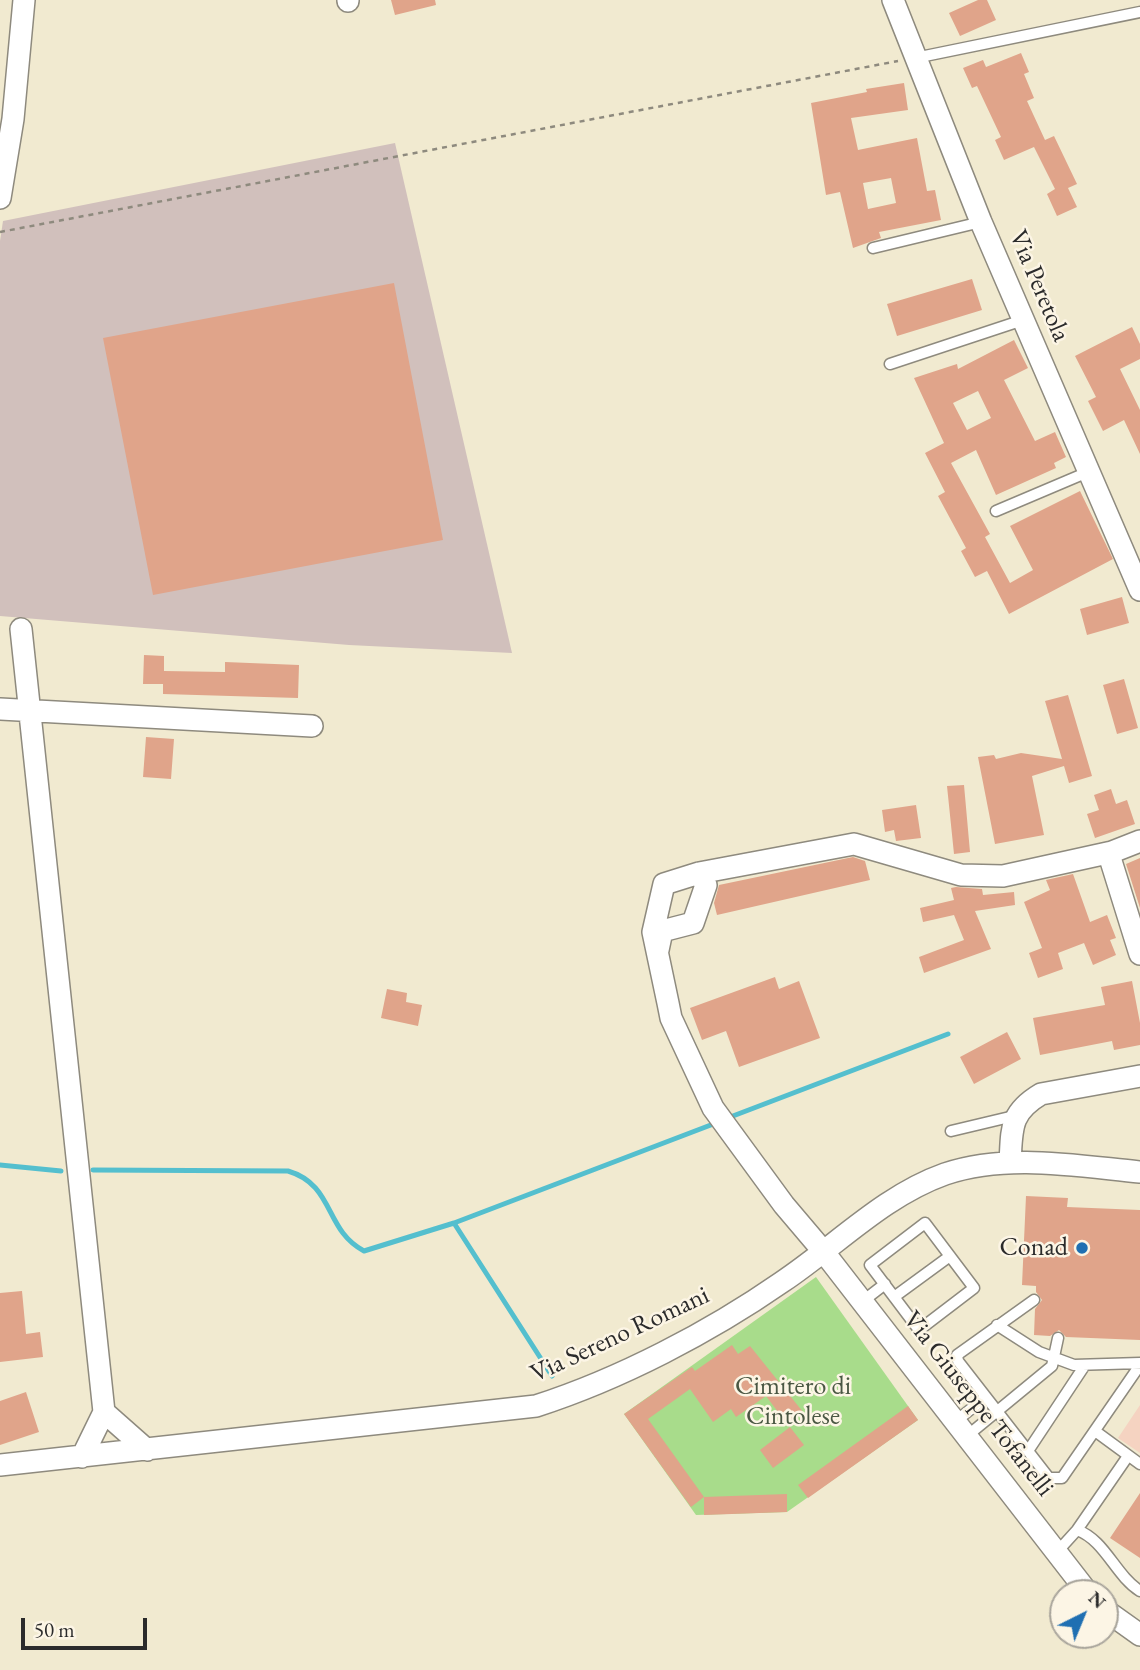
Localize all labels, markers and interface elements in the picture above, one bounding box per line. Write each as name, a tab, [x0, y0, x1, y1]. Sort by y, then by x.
street label: Via Peretola	[1002, 226, 1076, 346]
place label: Conad	[999, 1232, 1068, 1264]
marker: Conad	[1074, 1240, 1090, 1256]
street label: Via Sereno Romani	[526, 1280, 714, 1390]
street label: Via Giuseppe Tofanelli	[896, 1305, 1060, 1503]
park label: Cimitero di Cintolese	[735, 1371, 851, 1432]
north arrow	[1049, 1579, 1119, 1649]
text: N	[1083, 1585, 1111, 1614]
scale bar	[24, 1604, 150, 1648]
text: 50 m	[34, 1616, 75, 1643]

